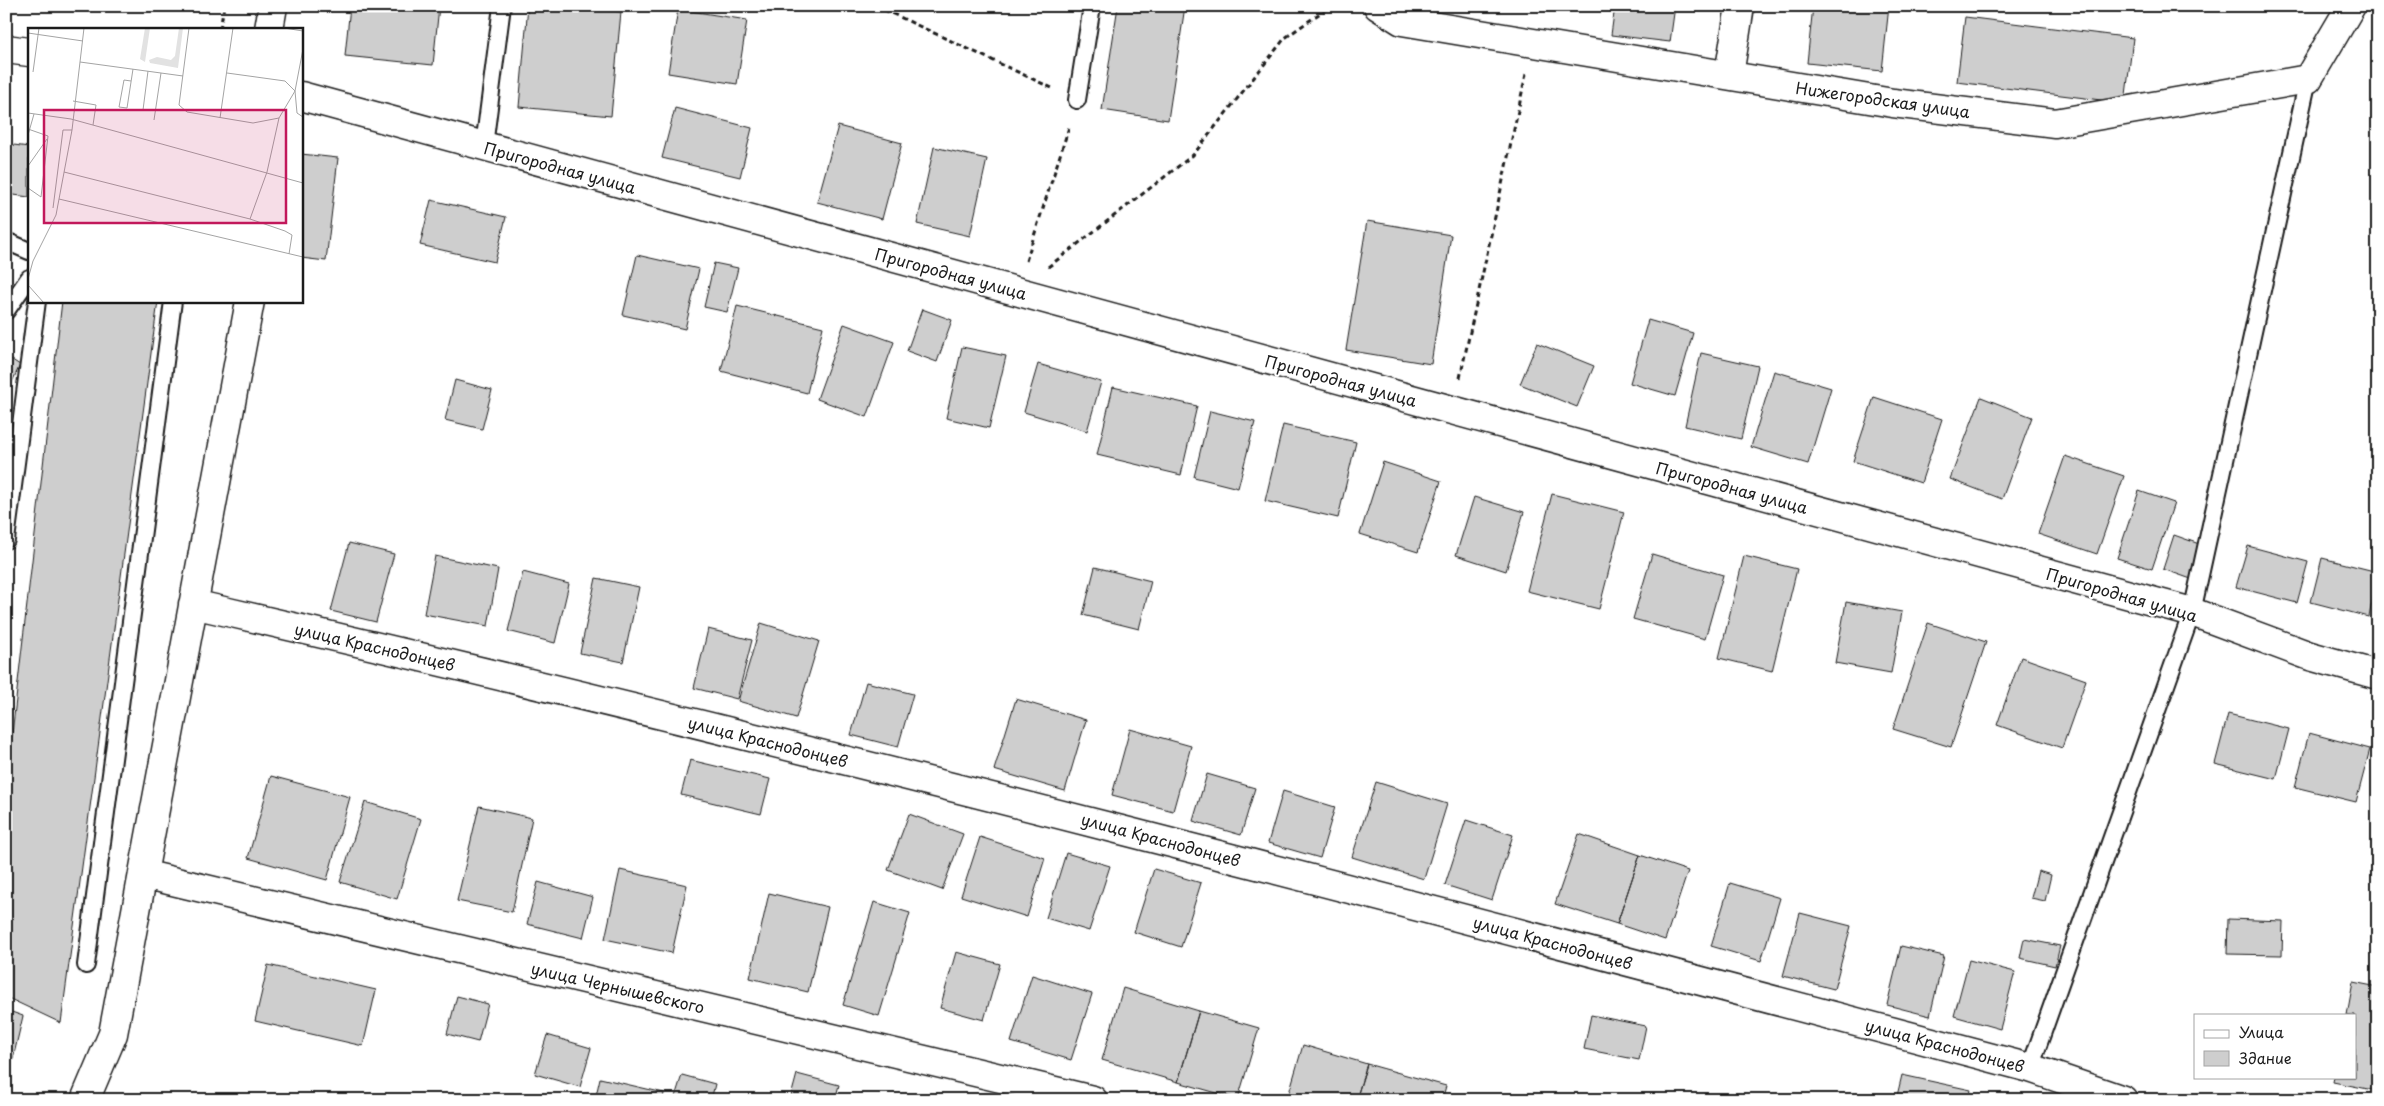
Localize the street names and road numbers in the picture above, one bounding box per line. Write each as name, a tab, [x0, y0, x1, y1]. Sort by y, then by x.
street label: Нижегородская улица	[1794, 75, 1972, 123]
street label: Пригородная улица	[481, 135, 639, 199]
street label: Пригородная улица	[872, 241, 1030, 305]
street label: Пригородная улица	[1262, 348, 1420, 412]
street label: Пригородная улица	[1653, 455, 1811, 519]
street label: Пригородная улица	[2044, 561, 2200, 627]
street label: улица Краснодонцев	[292, 616, 458, 676]
street label: улица Краснодонцев	[686, 710, 850, 772]
street label: улица Краснодонцев	[1079, 806, 1243, 872]
street label: улица Краснодонцев	[1471, 909, 1635, 975]
street label: улица Чернышевского	[529, 955, 707, 1019]
street label: улица Краснодонцев	[1863, 1012, 2027, 1078]

